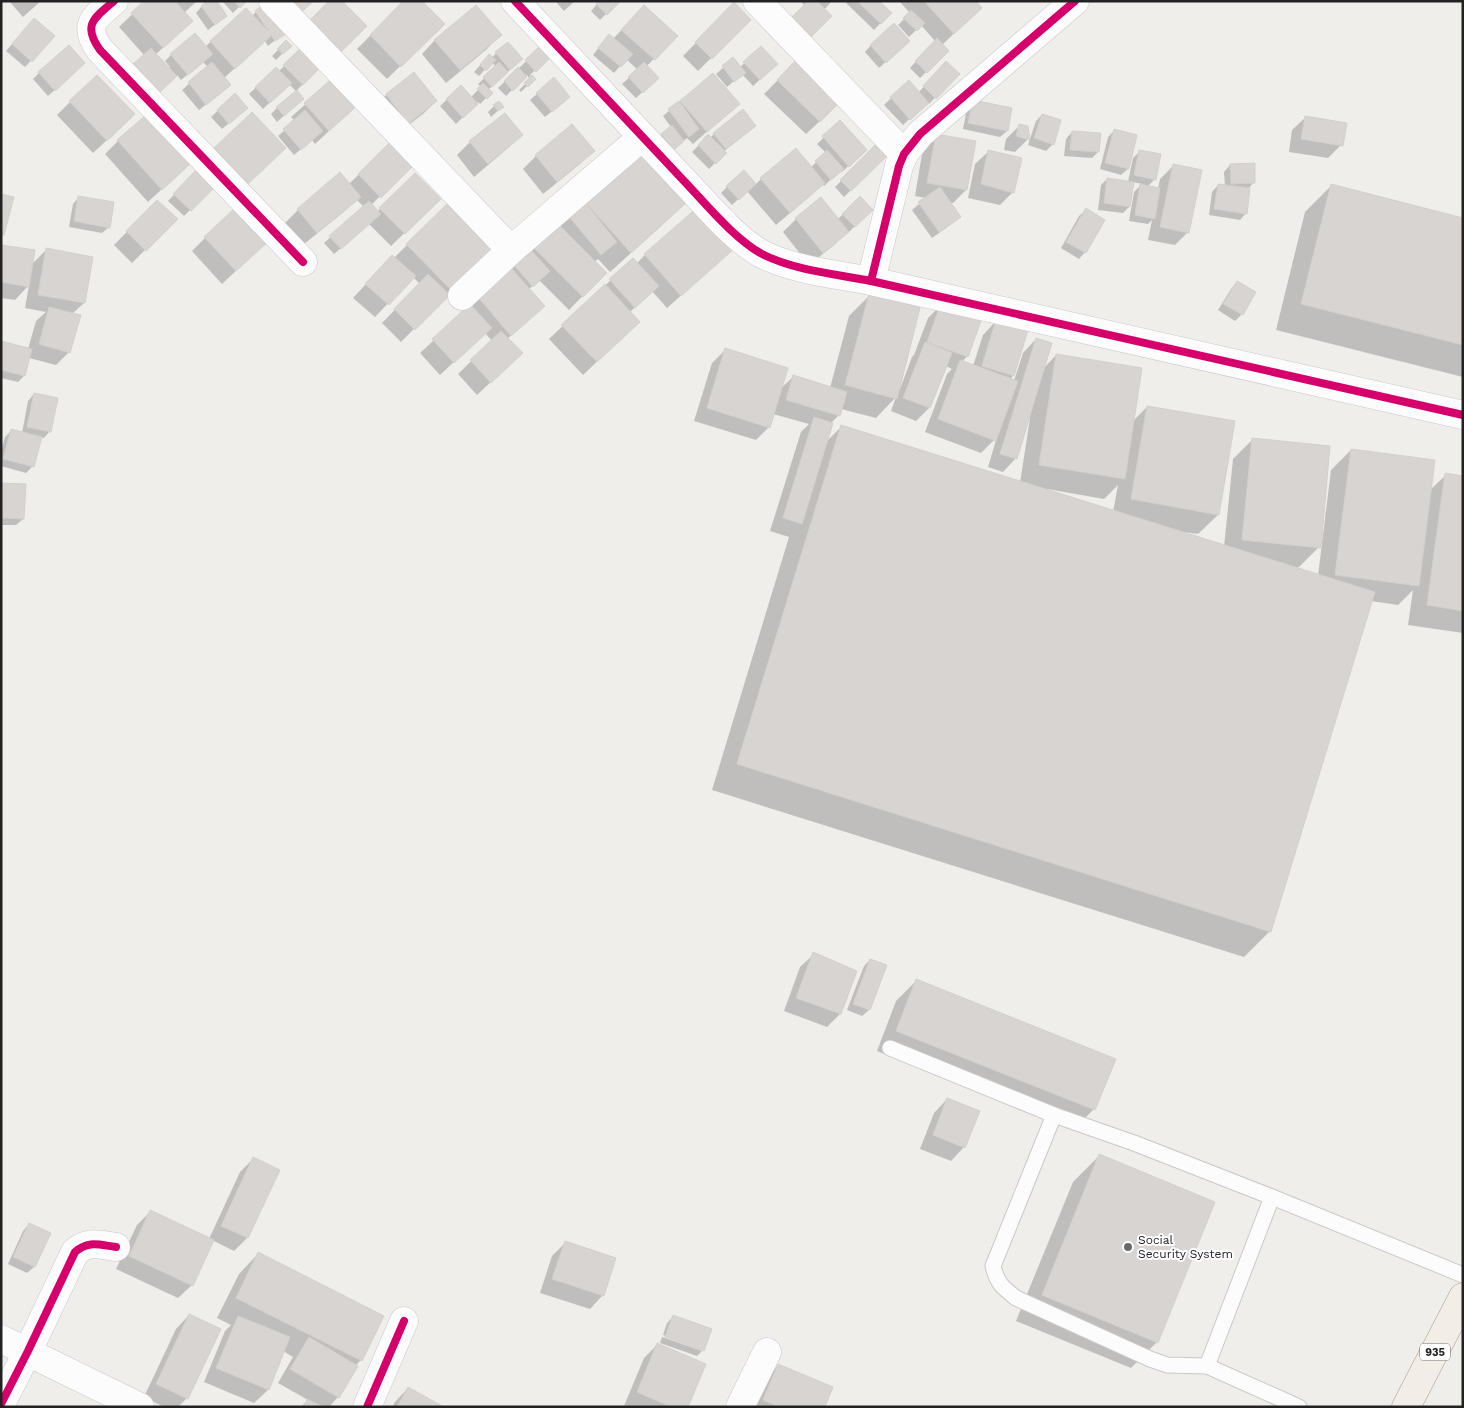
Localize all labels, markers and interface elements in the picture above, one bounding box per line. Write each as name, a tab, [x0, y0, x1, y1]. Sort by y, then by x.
place label: Social Security System	[1138, 1233, 1233, 1261]
marker: Social Security System	[1122, 1241, 1134, 1253]
road number: 935	[1420, 1344, 1450, 1360]

